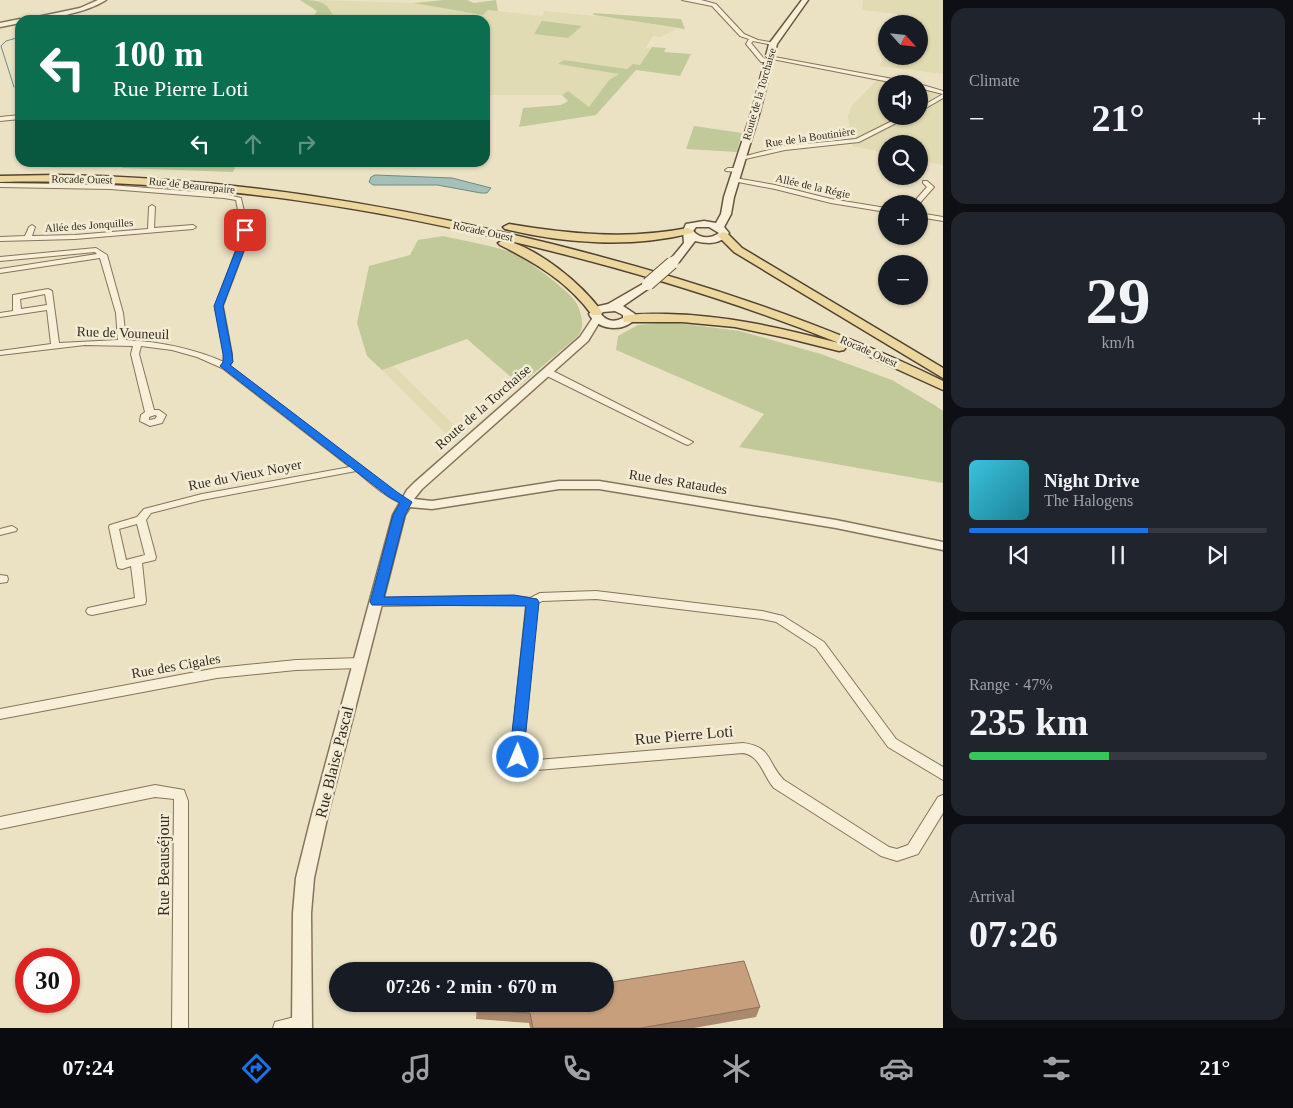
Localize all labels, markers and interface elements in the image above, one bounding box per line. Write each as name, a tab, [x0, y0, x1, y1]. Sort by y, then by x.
north arrow	[878, 15, 928, 65]
map controls	[878, 15, 928, 305]
icon: left	[30, 35, 95, 100]
text: 100 m	[113, 35, 203, 74]
street label: Route de la Torchaise	[740, 46, 778, 141]
text: Climate	[969, 72, 1020, 89]
button: sound	[878, 75, 928, 125]
text: Rue Pierre Loti	[113, 76, 249, 101]
text: 21°	[1091, 97, 1145, 139]
text: −	[969, 103, 985, 134]
text: +	[1251, 103, 1267, 134]
street label: Rue de la Boutinière	[764, 125, 856, 149]
icon: left	[186, 130, 214, 158]
icon: ahead	[239, 130, 267, 158]
icon: right	[292, 130, 320, 158]
button: search	[878, 135, 928, 185]
street label: Rocade Ouest	[51, 172, 113, 186]
street label: Allée de la Régie	[775, 172, 852, 200]
street label: Rue de Beaurepaire	[148, 174, 236, 196]
button: +	[878, 195, 928, 245]
pin	[224, 209, 266, 251]
street label: Allée des Jonquilles	[44, 216, 134, 234]
icon: arrive	[231, 216, 259, 244]
street label: Rocade Ouest	[452, 219, 514, 243]
button: −	[878, 255, 928, 305]
text: 29	[1086, 265, 1151, 337]
street label: Rue de Vouneuil	[76, 324, 170, 342]
street label: Rocade Ouest	[839, 333, 899, 369]
text: km/h	[1102, 334, 1134, 351]
street label: Route de la Torchaise	[432, 362, 534, 452]
street label: Rue du Vieux Noyer	[187, 457, 303, 493]
street label: Rue des Rataudes	[628, 467, 728, 497]
text: Night Drive	[1044, 470, 1140, 491]
text: The Halogens	[1044, 492, 1133, 509]
icon: previous	[1005, 541, 1033, 569]
icon: pause	[1104, 541, 1132, 569]
icon: next	[1203, 541, 1231, 569]
street label: Rue des Cigales	[130, 651, 222, 681]
text: Range · 47%	[969, 676, 1053, 693]
text: 235 km	[969, 701, 1088, 743]
street label: Rue Blaise Pascal	[312, 704, 356, 820]
street label: Rue Pierre Loti	[634, 722, 734, 748]
position arrow	[491, 730, 543, 782]
street label: Rue Beauséjour	[155, 813, 173, 916]
text: Arrival	[969, 888, 1015, 905]
text: 07:26	[969, 913, 1058, 955]
speed limit sign: 30	[15, 948, 80, 1013]
text: 07:26 · 2 min · 670 m	[386, 976, 557, 997]
icon: directions	[239, 1051, 274, 1086]
icon: music	[399, 1051, 434, 1086]
icon: phone	[559, 1051, 594, 1086]
icon: climate	[719, 1051, 754, 1086]
icon: car	[879, 1051, 914, 1086]
icon: filters	[1039, 1051, 1074, 1086]
text: 07:24	[63, 1055, 114, 1080]
text: 21°	[1200, 1055, 1230, 1080]

